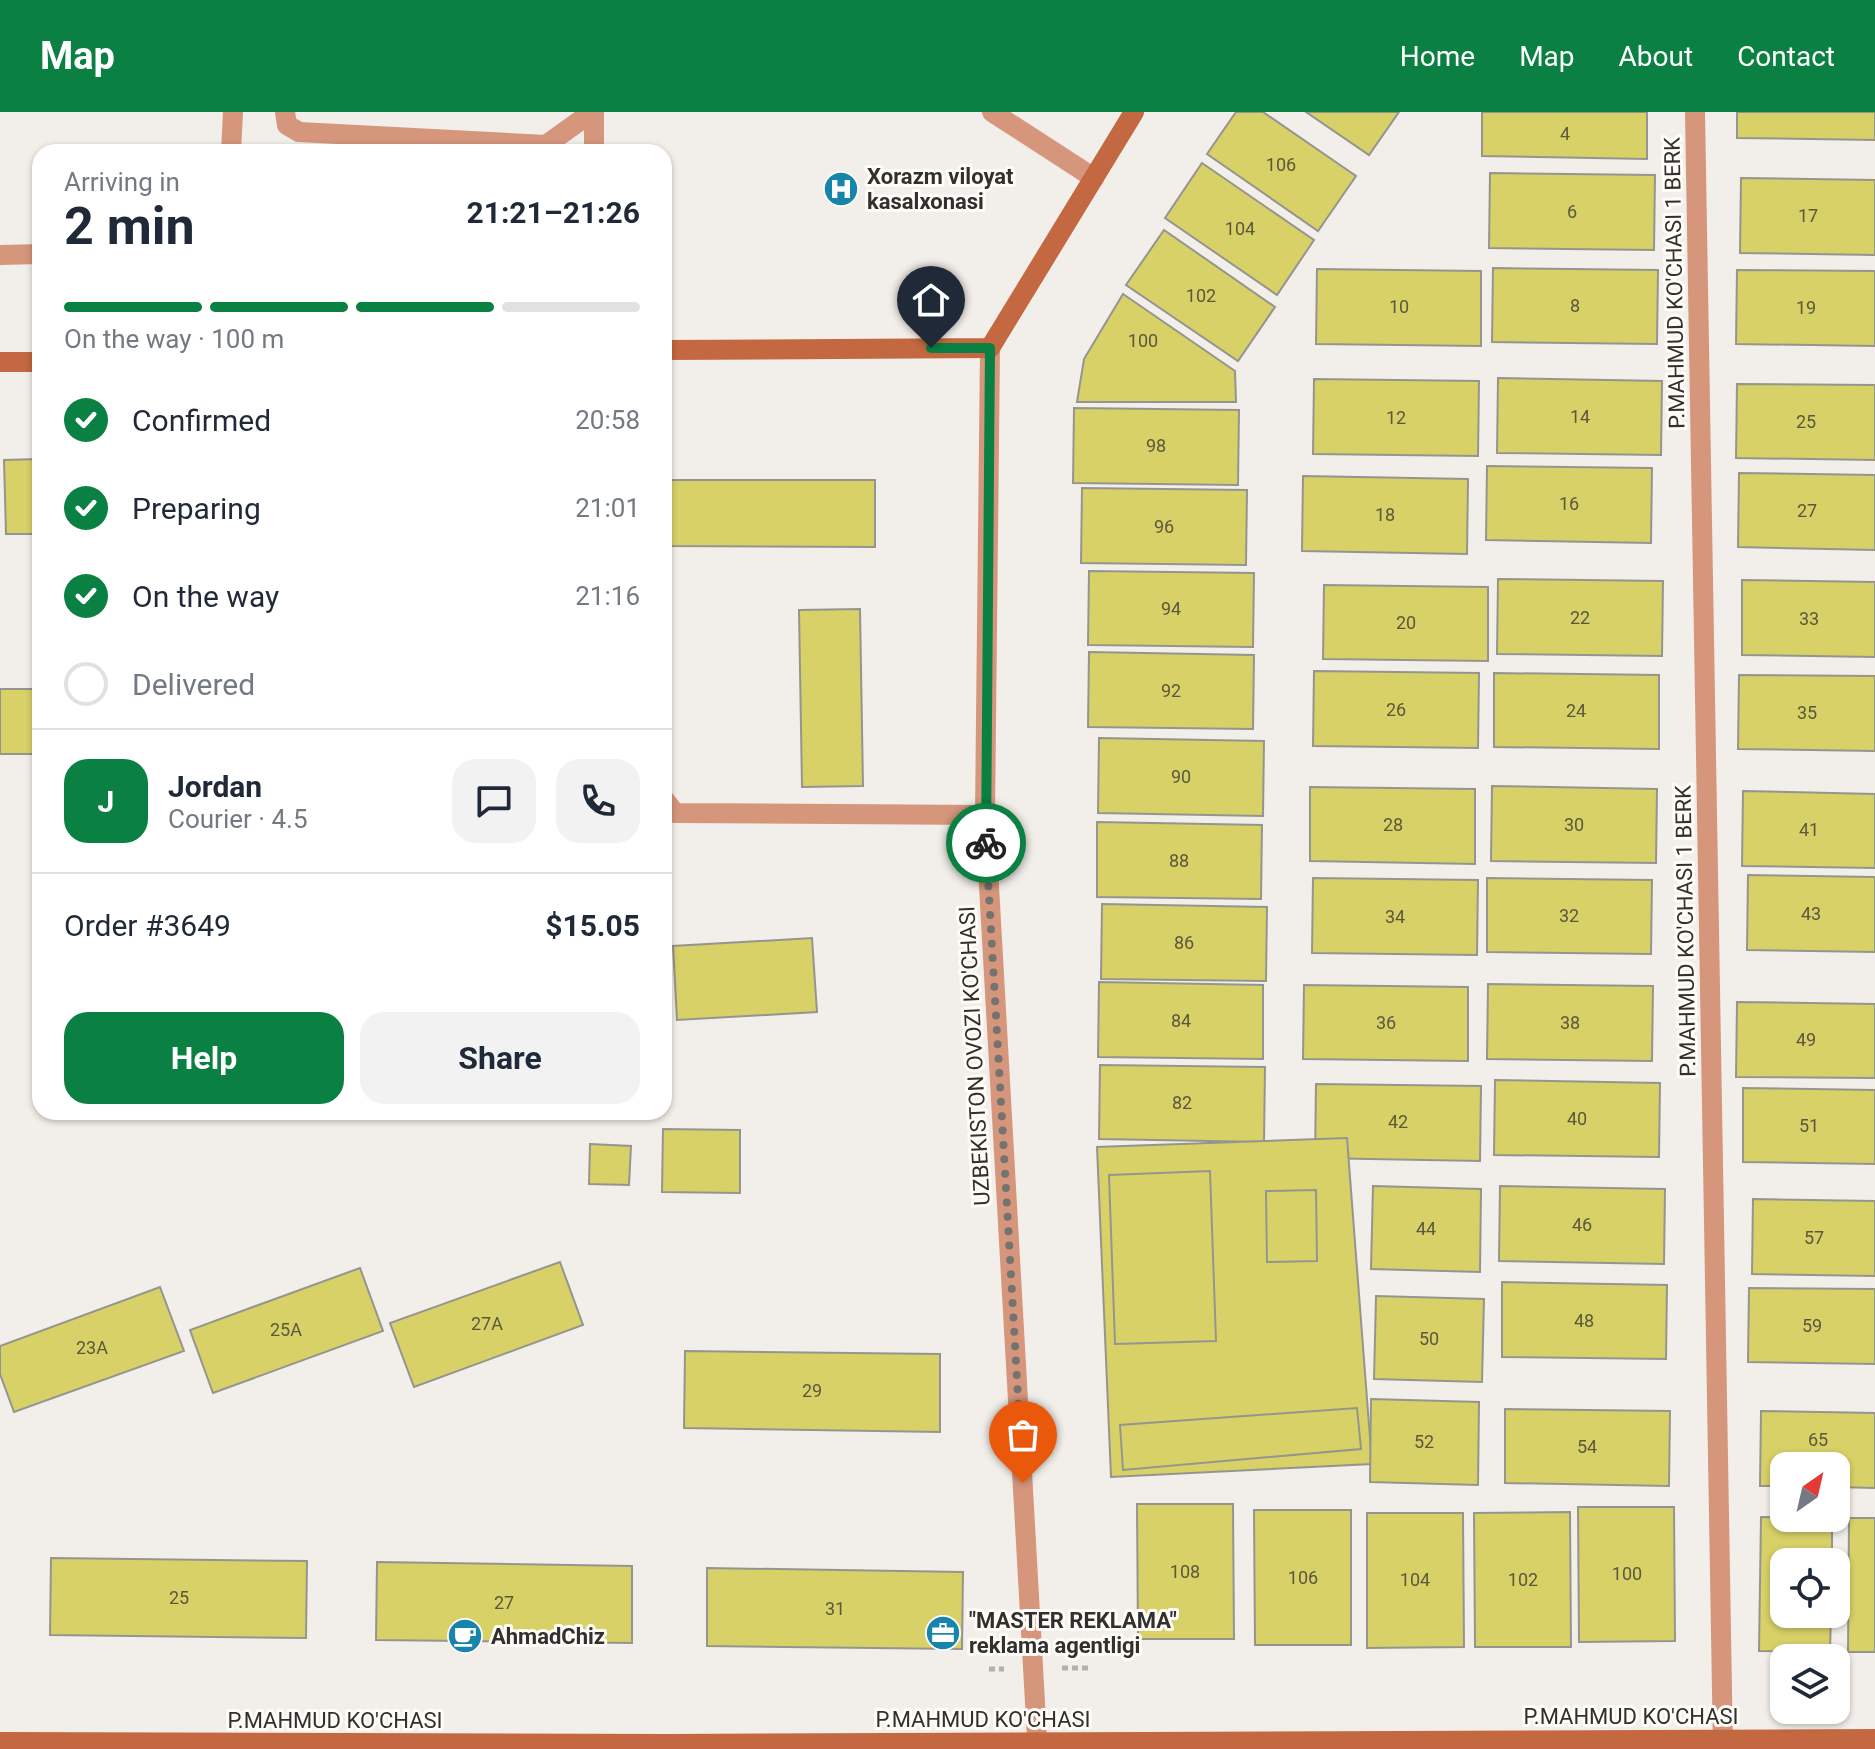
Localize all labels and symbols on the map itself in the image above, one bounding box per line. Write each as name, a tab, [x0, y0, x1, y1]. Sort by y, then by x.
house number: 4	[1560, 123, 1570, 144]
street label: P.MAHMUD KO'CHASI 1 BERK	[1659, 137, 1690, 429]
house number: 106	[1266, 154, 1296, 175]
place label: Xorazm viloyat kasalxonasi	[867, 164, 1014, 214]
hospital icon: Xorazm viloyat kasalxonasi	[822, 170, 860, 208]
house number: 6	[1567, 201, 1577, 222]
house number: 17	[1798, 205, 1818, 226]
house number: 104	[1225, 218, 1255, 239]
pin	[897, 266, 965, 348]
house number: 102	[1186, 285, 1216, 306]
house number: 8	[1570, 295, 1580, 316]
house number: 10	[1389, 296, 1409, 317]
house number: 19	[1796, 297, 1816, 318]
house number: 100	[1128, 330, 1158, 351]
house number: 14	[1570, 406, 1590, 427]
house number: 12	[1386, 407, 1406, 428]
house number: 25	[1796, 411, 1816, 432]
house number: 98	[1146, 435, 1166, 456]
house number: 16	[1559, 493, 1579, 514]
house number: 27	[1797, 500, 1817, 521]
house number: 18	[1375, 504, 1395, 525]
house number: 96	[1154, 516, 1174, 537]
house number: 94	[1161, 598, 1181, 619]
house number: 22	[1570, 607, 1590, 628]
house number: 33	[1799, 608, 1819, 629]
house number: 20	[1396, 612, 1416, 633]
house number: 92	[1161, 680, 1181, 701]
house number: 26	[1386, 699, 1406, 720]
house number: 24	[1566, 700, 1586, 721]
house number: 35	[1797, 702, 1817, 723]
house number: 90	[1171, 766, 1191, 787]
street label: P.MAHMUD KO'CHASI 1 BERK	[1670, 785, 1701, 1077]
courier	[946, 803, 1026, 883]
house number: 28	[1383, 814, 1403, 835]
house number: 30	[1564, 814, 1584, 835]
house number: 41	[1799, 819, 1819, 840]
house number: 88	[1169, 850, 1189, 871]
house number: 43	[1801, 903, 1821, 924]
house number: 32	[1559, 905, 1579, 926]
street label: UZBEKISTON OVOZI KO'CHASI	[954, 906, 995, 1206]
house number: 34	[1385, 906, 1405, 927]
house number: 86	[1174, 932, 1194, 953]
house number: 84	[1171, 1010, 1191, 1031]
house number: 36	[1376, 1012, 1396, 1033]
house number: 38	[1560, 1012, 1580, 1033]
house number: 49	[1796, 1029, 1816, 1050]
house number: 82	[1172, 1092, 1192, 1113]
house number: 40	[1567, 1108, 1587, 1129]
house number: 42	[1388, 1111, 1408, 1132]
house number: 51	[1799, 1115, 1819, 1136]
house number: 46	[1572, 1214, 1592, 1235]
house number: 44	[1416, 1218, 1436, 1239]
house number: 57	[1804, 1227, 1824, 1248]
house number: 48	[1574, 1310, 1594, 1331]
house number: 27A	[471, 1313, 503, 1334]
house number: 59	[1802, 1315, 1822, 1336]
house number: 25A	[270, 1319, 302, 1340]
house number: 50	[1419, 1328, 1439, 1349]
house number: 23A	[76, 1337, 108, 1358]
house number: 29	[802, 1380, 822, 1401]
pin	[989, 1401, 1057, 1483]
house number: 65	[1808, 1429, 1828, 1450]
house number: 52	[1414, 1431, 1434, 1452]
house number: 54	[1577, 1436, 1597, 1457]
north arrow	[1770, 1452, 1850, 1532]
house number: 108	[1170, 1561, 1200, 1582]
house number: 100	[1612, 1563, 1642, 1584]
house number: 106	[1288, 1567, 1318, 1588]
house number: 104	[1400, 1569, 1430, 1590]
house number: 102	[1508, 1569, 1538, 1590]
house number: 25	[169, 1587, 189, 1608]
house number: 27	[494, 1592, 514, 1613]
house number: 31	[825, 1598, 845, 1619]
place label: "MASTER REKLAMA" reklama agentligi	[969, 1608, 1177, 1658]
office icon: "MASTER REKLAMA" reklama agentligi	[924, 1614, 962, 1652]
cafe icon: AhmadChiz	[446, 1617, 484, 1655]
place label: AhmadChiz	[491, 1624, 605, 1649]
street label: P.MAHMUD KO'CHASI	[1523, 1704, 1739, 1729]
street label: P.MAHMUD KO'CHASI	[875, 1707, 1091, 1732]
street label: P.MAHMUD KO'CHASI	[227, 1708, 443, 1733]

